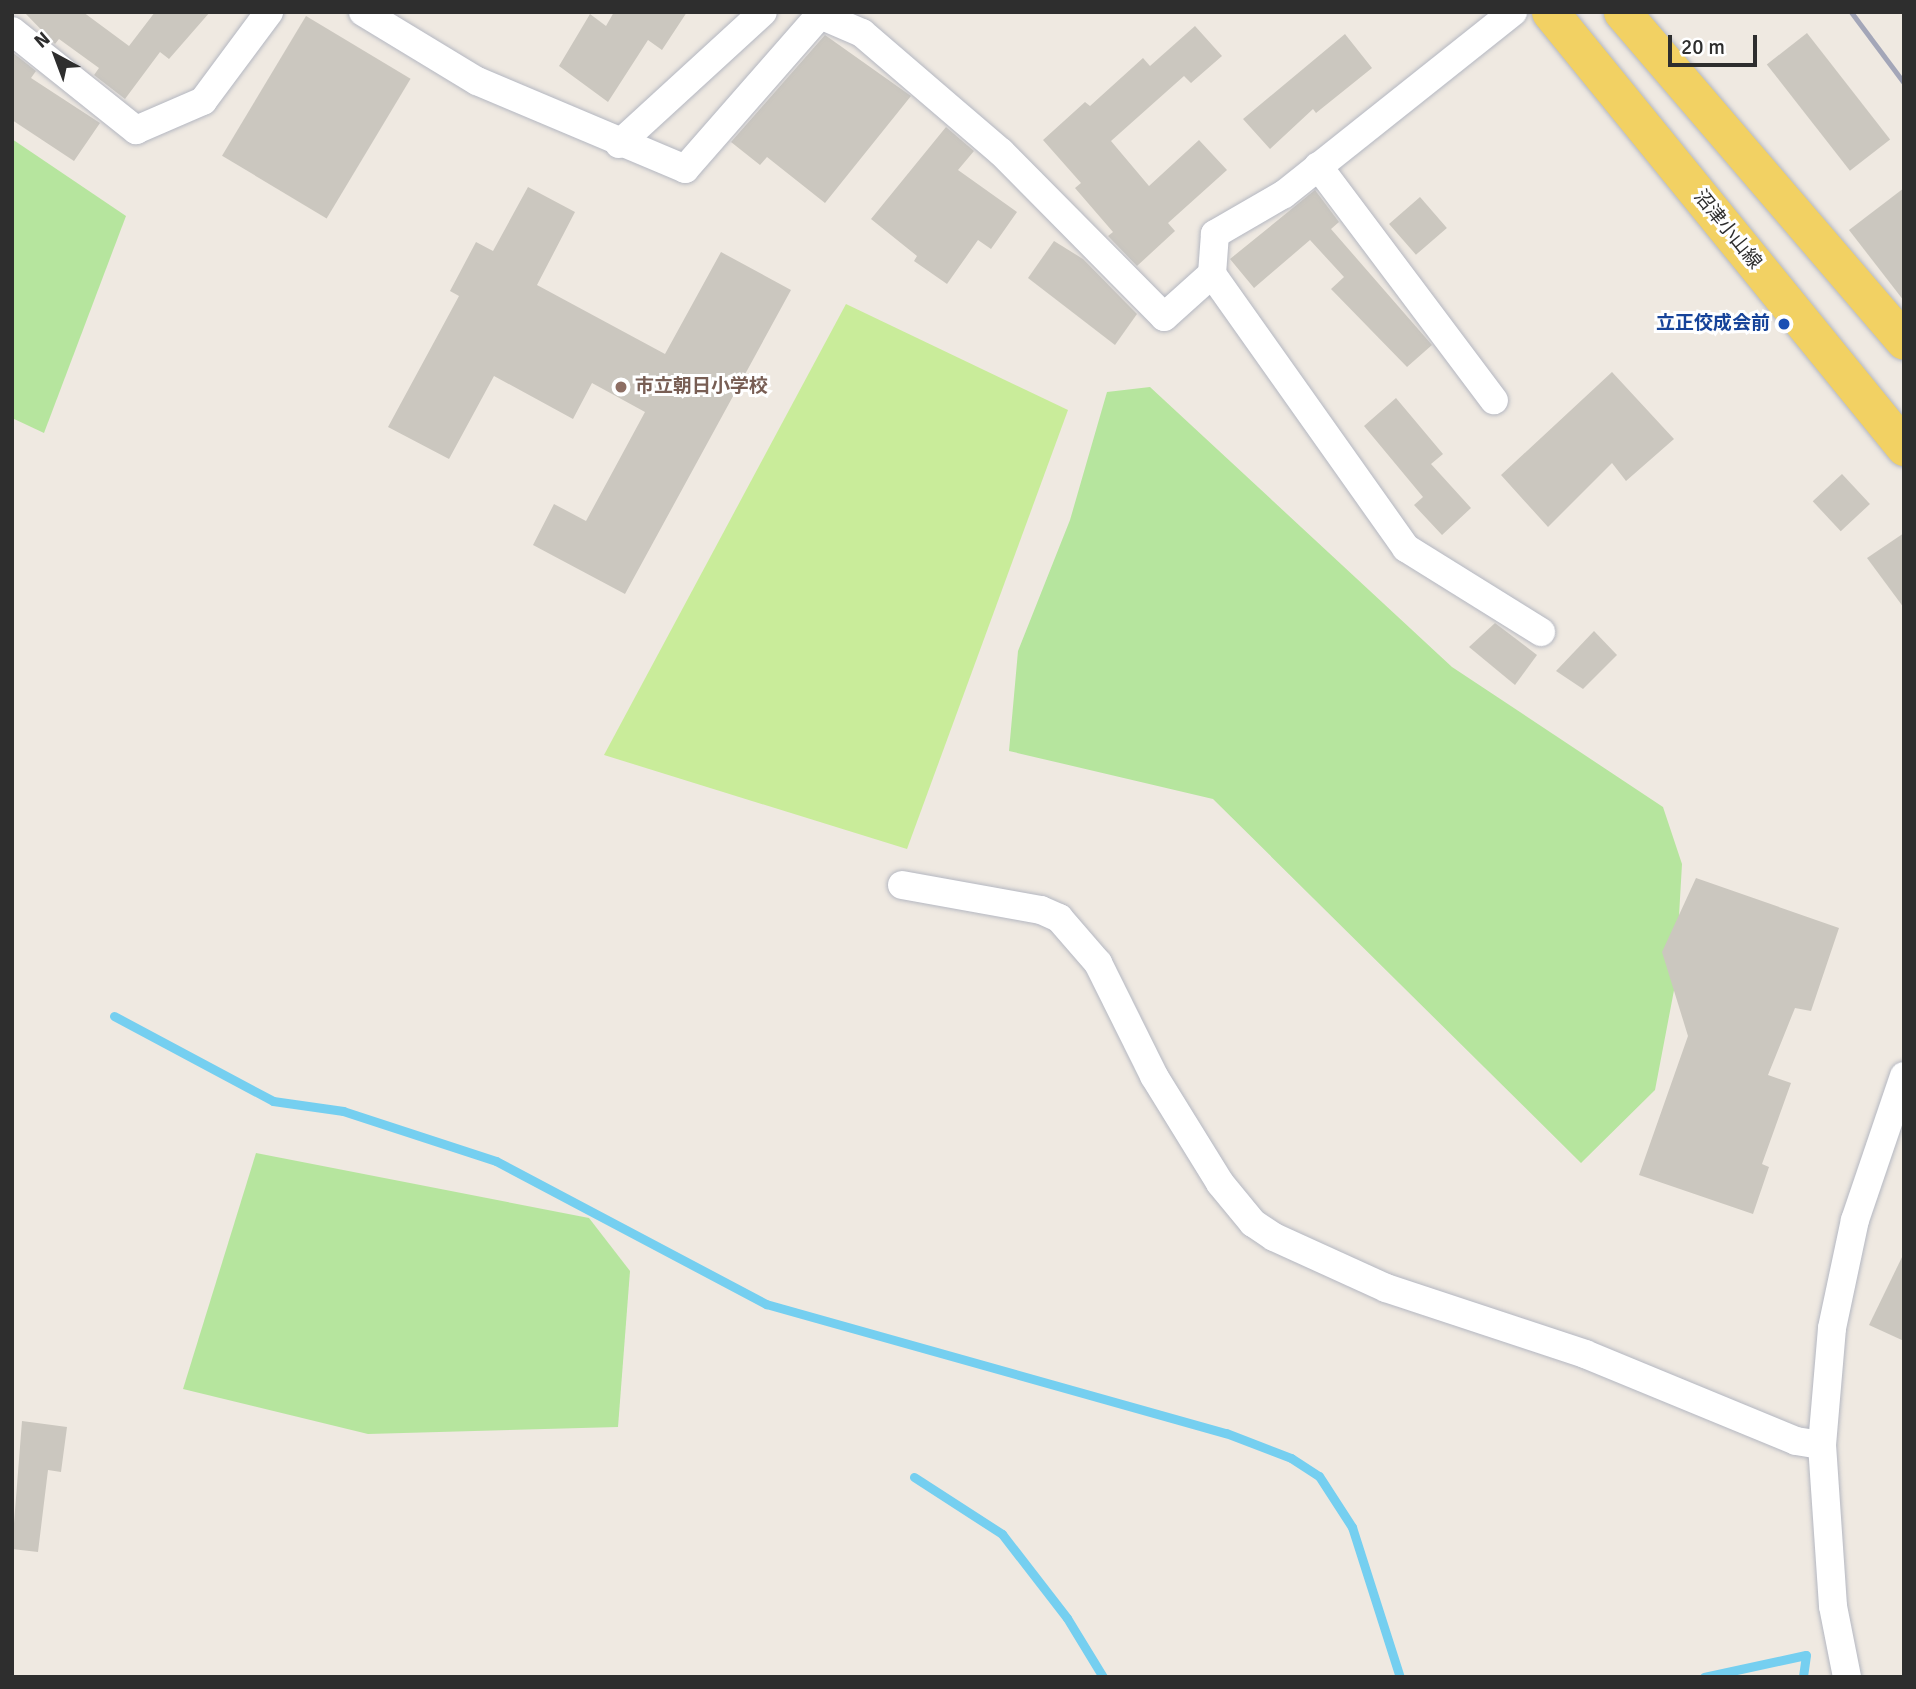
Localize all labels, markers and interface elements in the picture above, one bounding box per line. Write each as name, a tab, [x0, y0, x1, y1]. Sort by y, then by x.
north arrow	[21, 21, 91, 91]
scale bar	[1671, 21, 1760, 65]
text: N	[29, 27, 55, 54]
text: 20 m	[1681, 34, 1725, 60]
street label: 沼津小山線	[1688, 186, 1766, 274]
place label: 立正佼成会前	[1656, 313, 1770, 335]
marker: 立正佼成会前	[1776, 316, 1792, 332]
place label: 市立朝日小学校	[635, 376, 768, 398]
marker: 市立朝日小学校	[613, 379, 629, 395]

